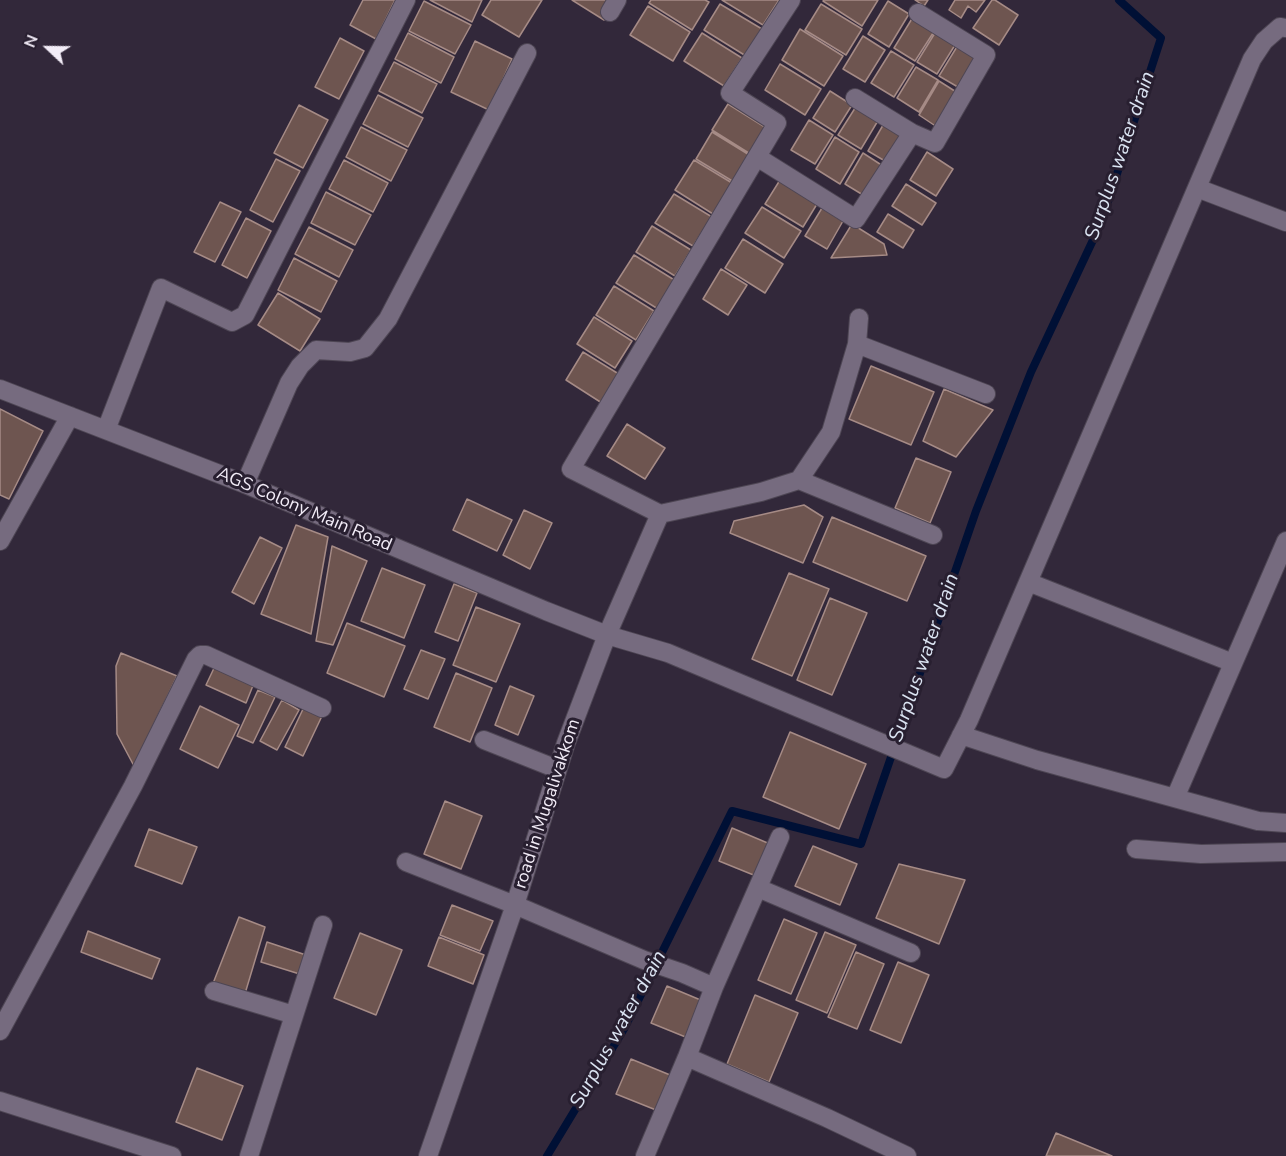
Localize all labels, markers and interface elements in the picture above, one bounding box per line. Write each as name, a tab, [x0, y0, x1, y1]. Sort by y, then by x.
north arrow	[18, 18, 78, 78]
text: N	[19, 32, 44, 51]
water label: Surplus water drain	[1081, 69, 1161, 243]
street label: AGS Colony Main Road	[213, 463, 395, 557]
water label: Surplus water drain	[885, 571, 965, 745]
street label: road in Mugalivakkom	[510, 717, 586, 891]
water label: Surplus water drain	[566, 947, 672, 1113]

